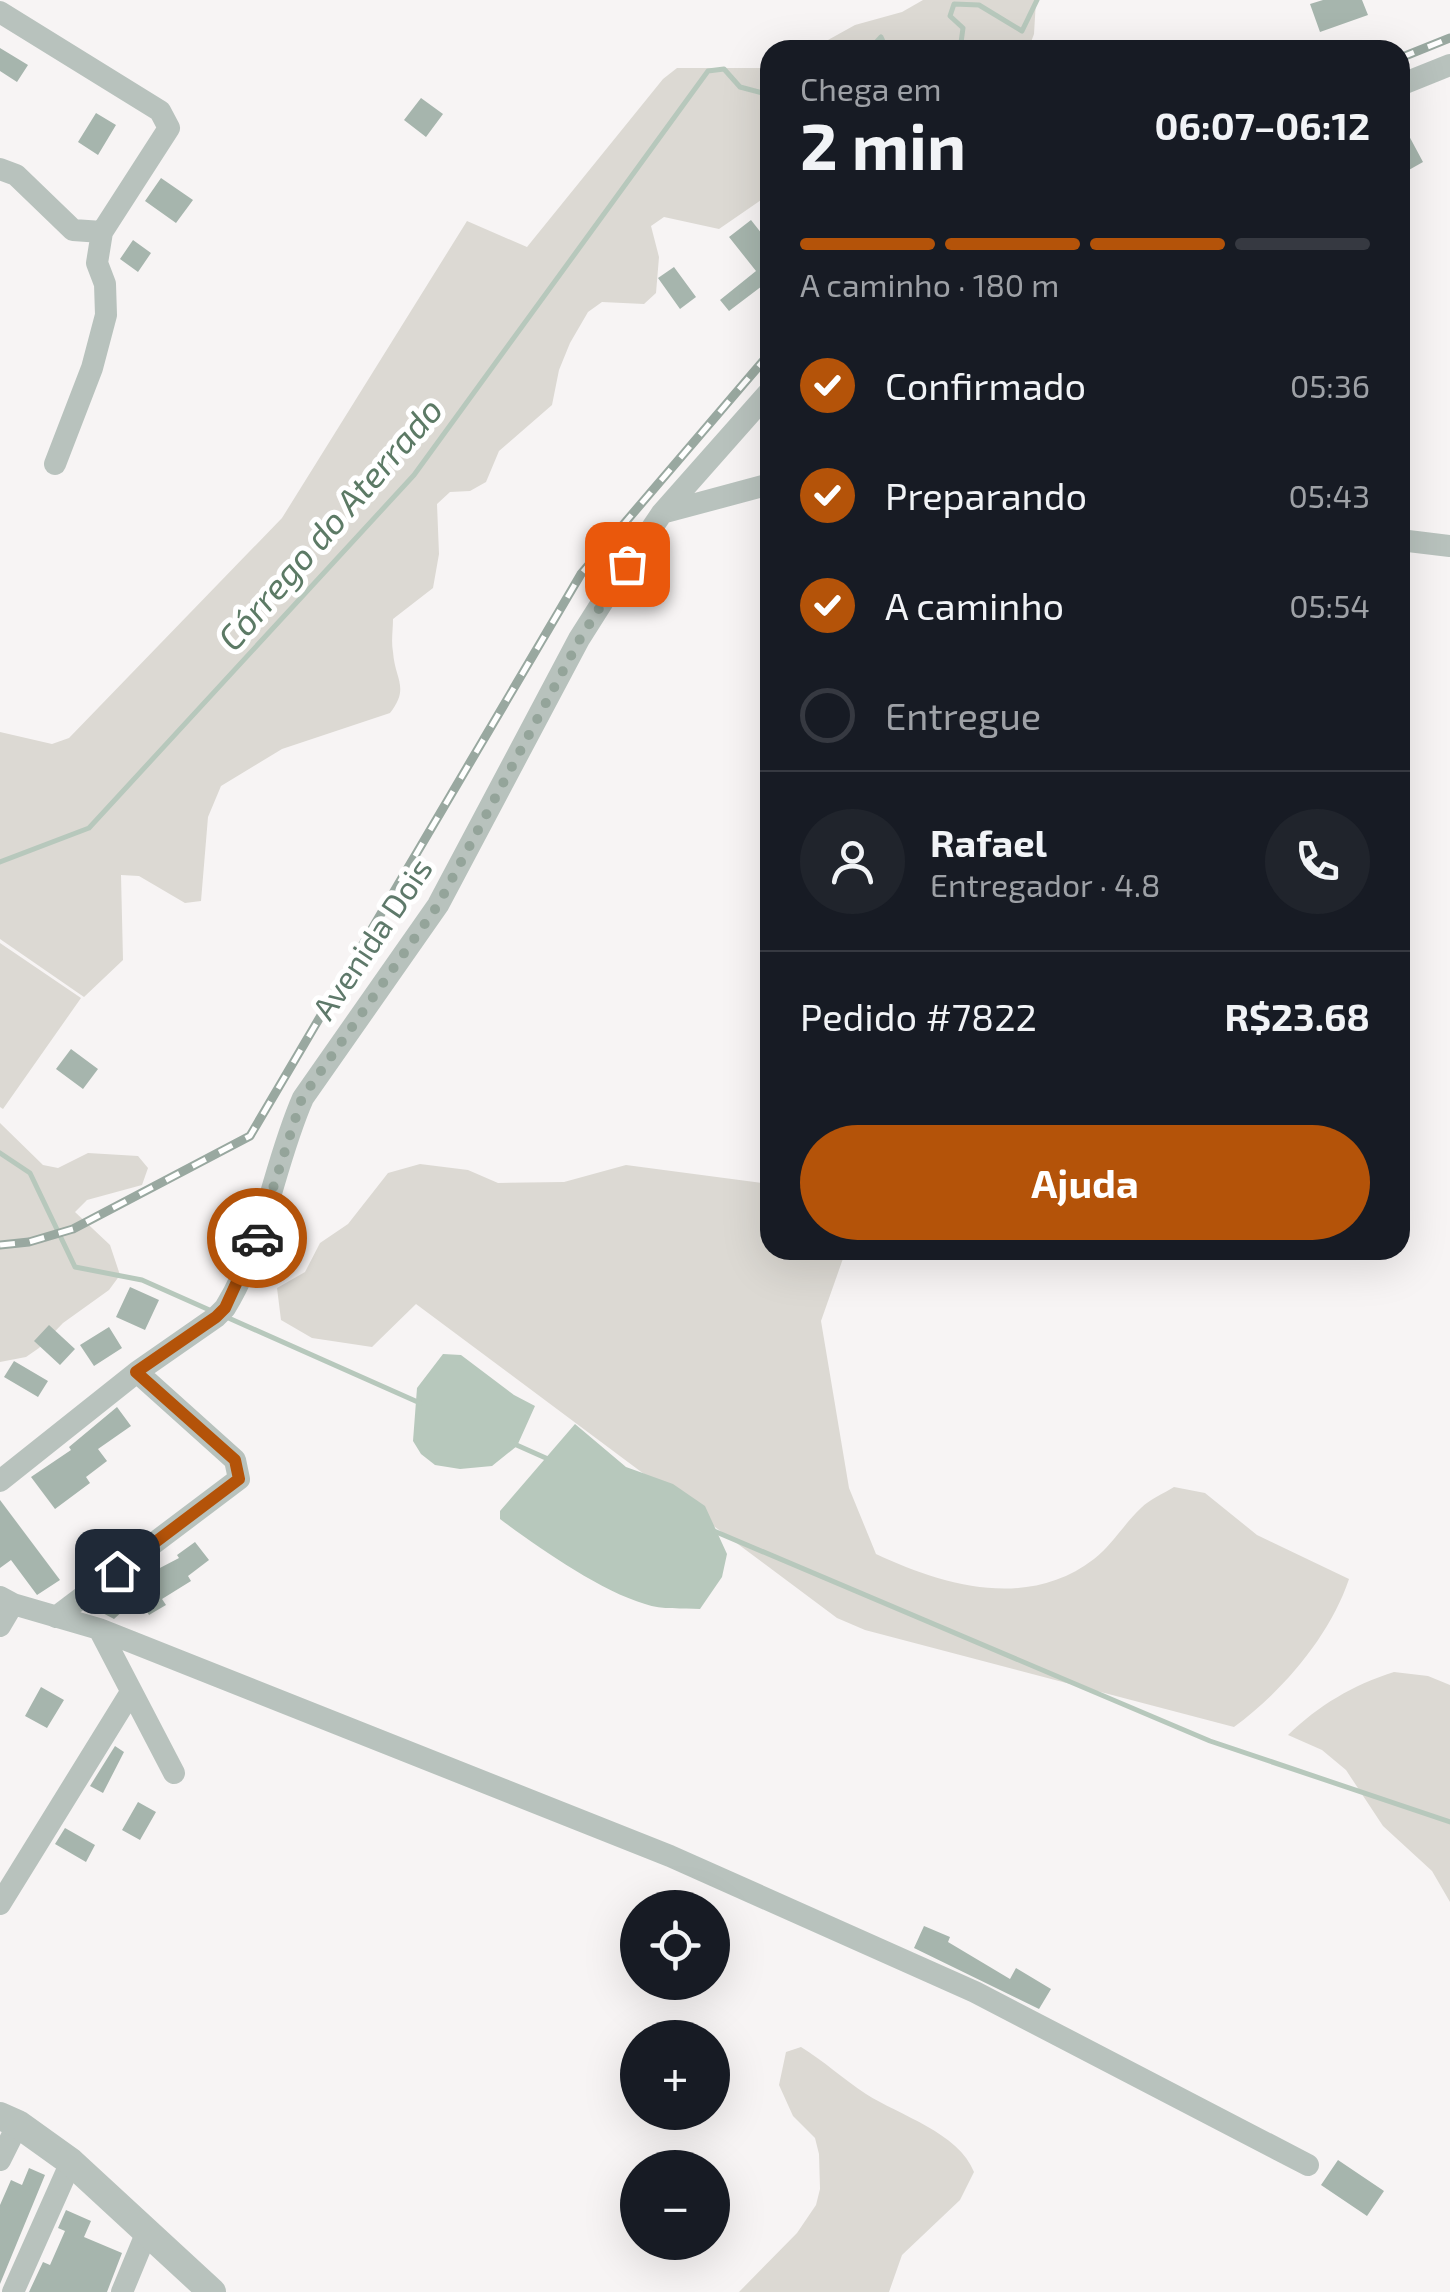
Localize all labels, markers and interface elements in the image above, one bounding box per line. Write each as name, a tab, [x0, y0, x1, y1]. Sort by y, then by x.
text: Chega em	[800, 69, 942, 107]
text: 06:07–06:12	[1155, 102, 1370, 148]
text: 2 min	[800, 105, 966, 183]
text: A caminho · 180 m	[800, 265, 1059, 303]
icon: check	[800, 358, 855, 413]
text: Confirmado	[885, 362, 1086, 408]
text: 05:36	[1290, 366, 1370, 404]
water label: Córrego do Aterrado	[208, 388, 450, 658]
icon: check	[800, 468, 855, 523]
text: Preparando	[885, 472, 1087, 518]
text: 05:43	[1289, 476, 1370, 514]
pin	[585, 522, 670, 607]
icon: bag	[600, 537, 655, 592]
icon: check	[800, 578, 855, 633]
text: A caminho	[885, 582, 1064, 628]
text: 05:54	[1289, 586, 1370, 624]
text: Entregue	[885, 692, 1041, 738]
button: person	[800, 809, 905, 914]
button: phone	[1265, 809, 1370, 914]
text: Rafael	[930, 819, 1047, 865]
street label: Avenida Dois	[303, 850, 439, 1026]
text: Entregador · 4.8	[930, 865, 1161, 903]
text: Pedido #7822	[800, 993, 1037, 1039]
text: R$23.68	[1224, 993, 1370, 1039]
button: Ajuda	[800, 1125, 1370, 1240]
courier	[207, 1188, 307, 1288]
icon: car	[230, 1211, 285, 1266]
pin	[75, 1529, 160, 1614]
icon: home	[90, 1544, 145, 1599]
map controls	[620, 1890, 730, 2260]
button: locate	[620, 1890, 730, 2000]
button: +	[620, 2020, 730, 2130]
button: −	[620, 2150, 730, 2260]

